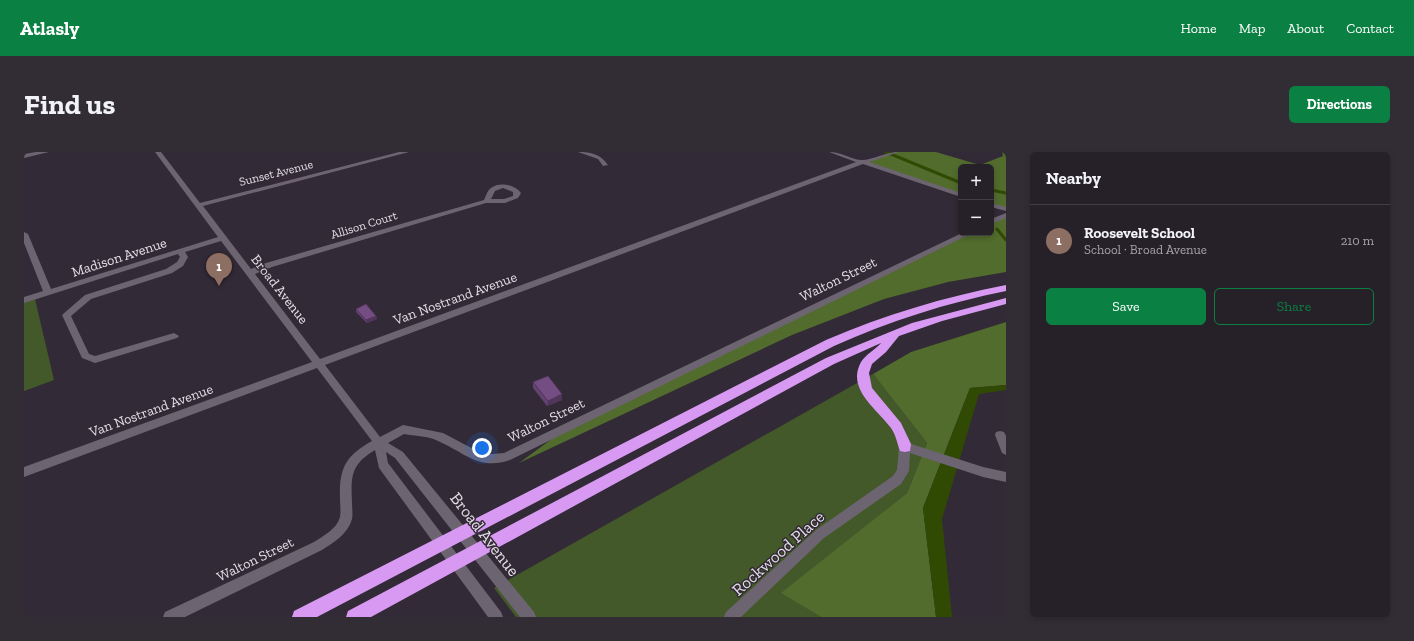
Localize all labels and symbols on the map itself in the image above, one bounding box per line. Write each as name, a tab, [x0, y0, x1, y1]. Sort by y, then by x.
street label: Sunset Avenue	[238, 157, 315, 189]
street label: Allison Court	[329, 208, 399, 242]
street label: Madison Avenue	[69, 234, 169, 281]
street label: Broad Avenue	[247, 251, 312, 328]
pin: 1	[206, 253, 232, 286]
street label: Walton Street	[797, 253, 880, 305]
street label: Van Nostrand Avenue	[390, 268, 520, 329]
street label: Van Nostrand Avenue	[86, 380, 216, 441]
street label: Walton Street	[505, 394, 588, 446]
your location	[472, 438, 492, 458]
street label: Broad Avenue	[446, 488, 524, 580]
street label: Rockwood Place	[728, 506, 828, 600]
street label: Walton Street	[214, 533, 297, 585]

